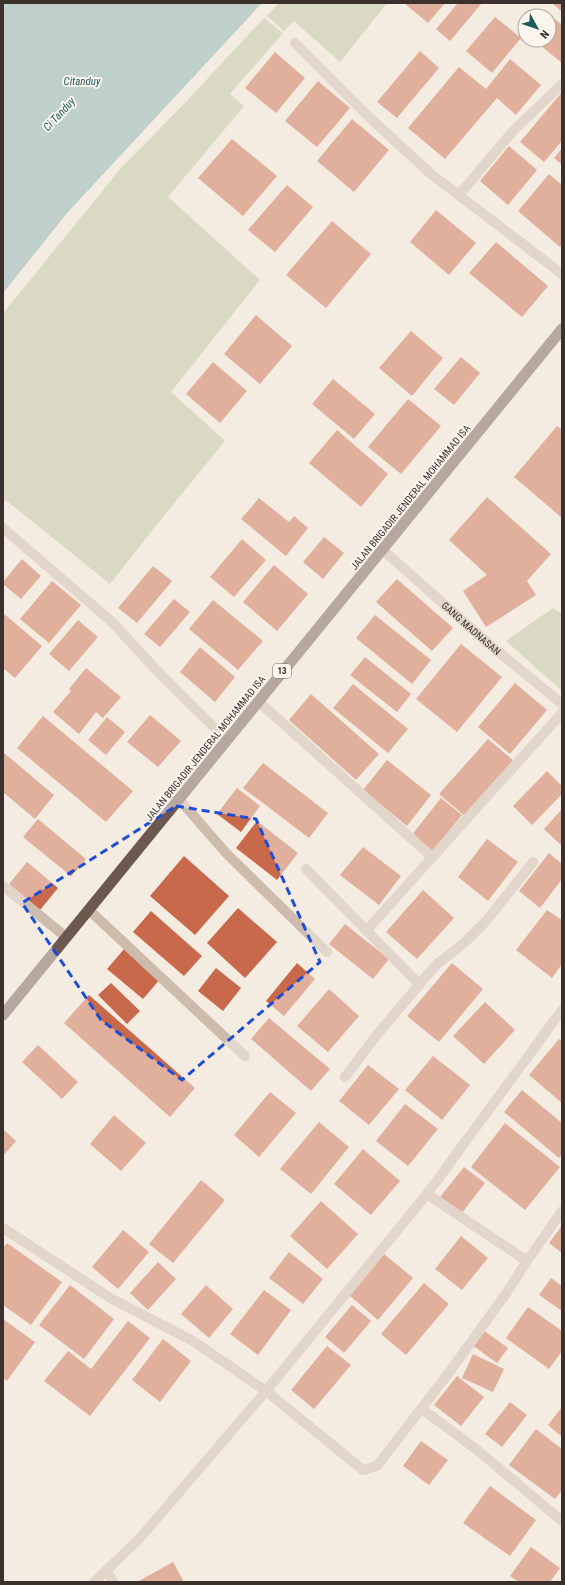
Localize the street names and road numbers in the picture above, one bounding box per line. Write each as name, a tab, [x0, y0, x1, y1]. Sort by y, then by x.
street label: JALAN BRIGADIR JENDERAL MOHAMMAD ISA	[348, 422, 472, 572]
street label: GANG MADNASAN	[439, 600, 503, 657]
road number: 13	[273, 664, 291, 678]
street label: JALAN BRIGADIR JENDERAL MOHAMMAD ISA	[143, 673, 267, 823]

